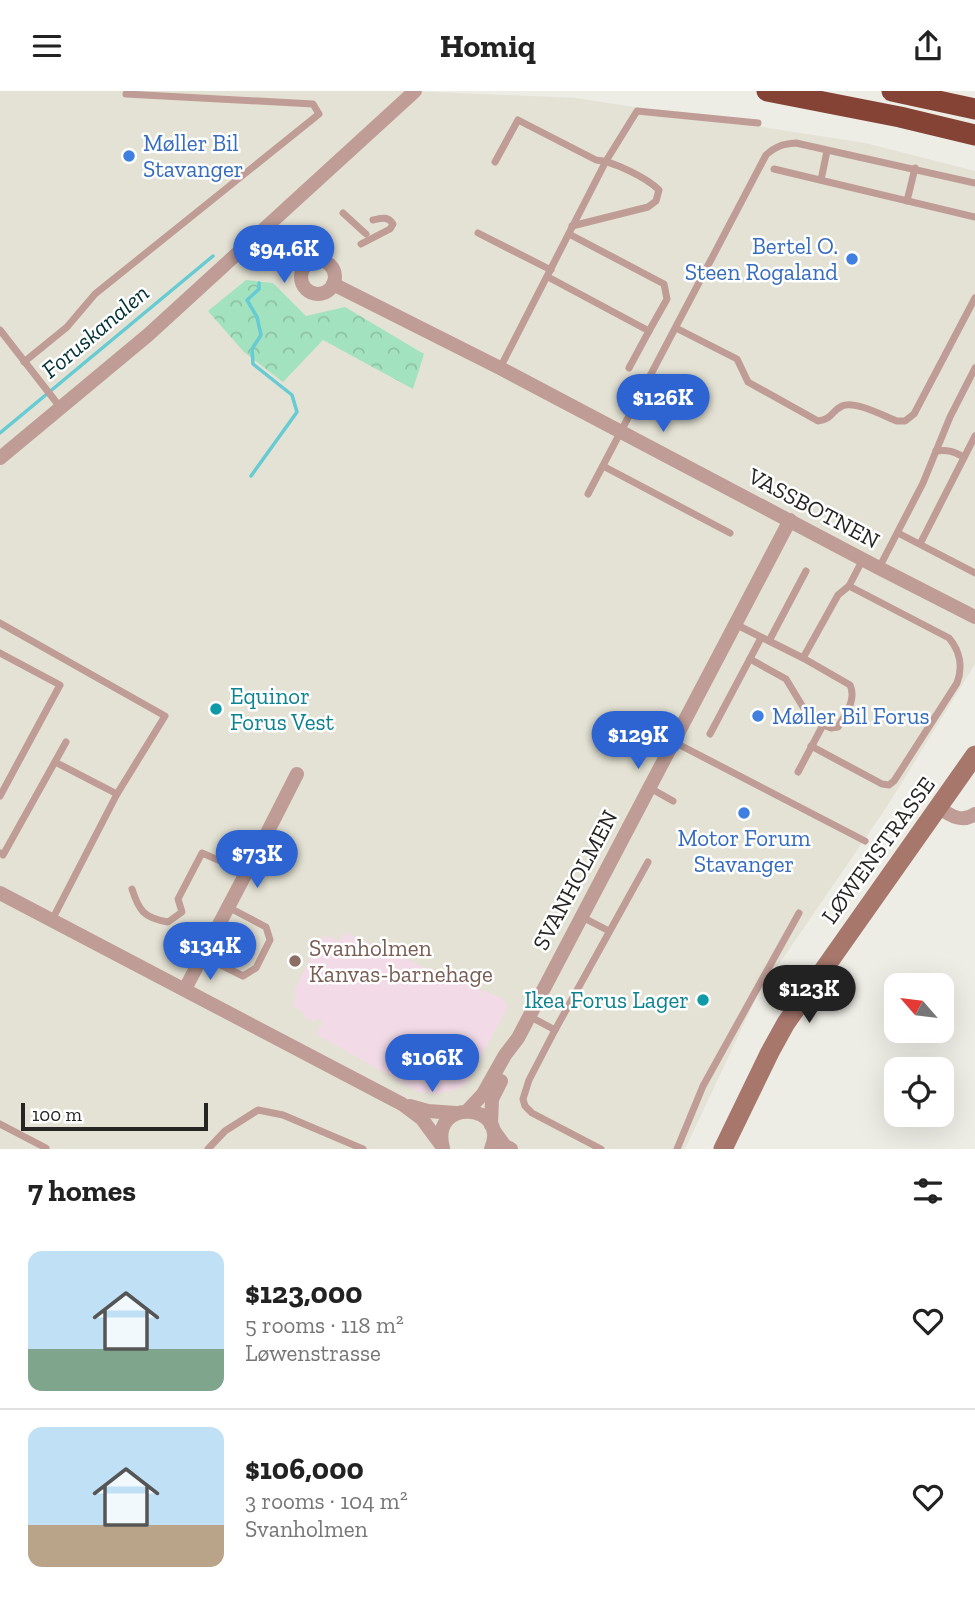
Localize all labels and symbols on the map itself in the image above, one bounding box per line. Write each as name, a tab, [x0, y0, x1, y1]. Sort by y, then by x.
place label: Møller Bil Stavanger	[143, 129, 244, 183]
marker: Møller Bil Stavanger	[121, 148, 137, 164]
pin: $94.6K	[227, 225, 341, 285]
place label: Bertel O. Steen Rogaland	[685, 232, 838, 286]
marker: Bertel O. Steen Rogaland	[844, 251, 860, 267]
water label: Foruskanalen	[36, 278, 154, 384]
pin: $126K	[614, 375, 712, 434]
street label: VASSBOTNEN	[743, 461, 885, 554]
place label: Equinor Forus Vest	[230, 682, 335, 736]
marker: Equinor Forus Vest	[208, 701, 224, 717]
place label: Møller Bil Forus	[772, 702, 930, 730]
marker: Møller Bil Forus	[750, 708, 766, 724]
pin: $129K	[589, 711, 687, 771]
street label: LØWENSTRASSE	[815, 771, 941, 929]
street label: SVANHOLMEN	[526, 805, 624, 955]
marker: Motor Forum Stavanger	[736, 805, 752, 821]
place label: Motor Forum Stavanger	[678, 824, 811, 878]
pin: $73K	[216, 831, 298, 890]
pin: $134K	[161, 923, 259, 982]
place label: Svanholmen Kanvas-barnehage	[309, 934, 493, 988]
marker: Svanholmen Kanvas-barnehage	[287, 953, 303, 969]
pin: $123K	[760, 965, 858, 1025]
north arrow	[884, 973, 954, 1043]
place label: Ikea Forus Lager	[524, 986, 689, 1014]
marker: Ikea Forus Lager	[695, 992, 711, 1008]
pin: $106K	[383, 1035, 481, 1094]
scale bar	[21, 1100, 208, 1132]

